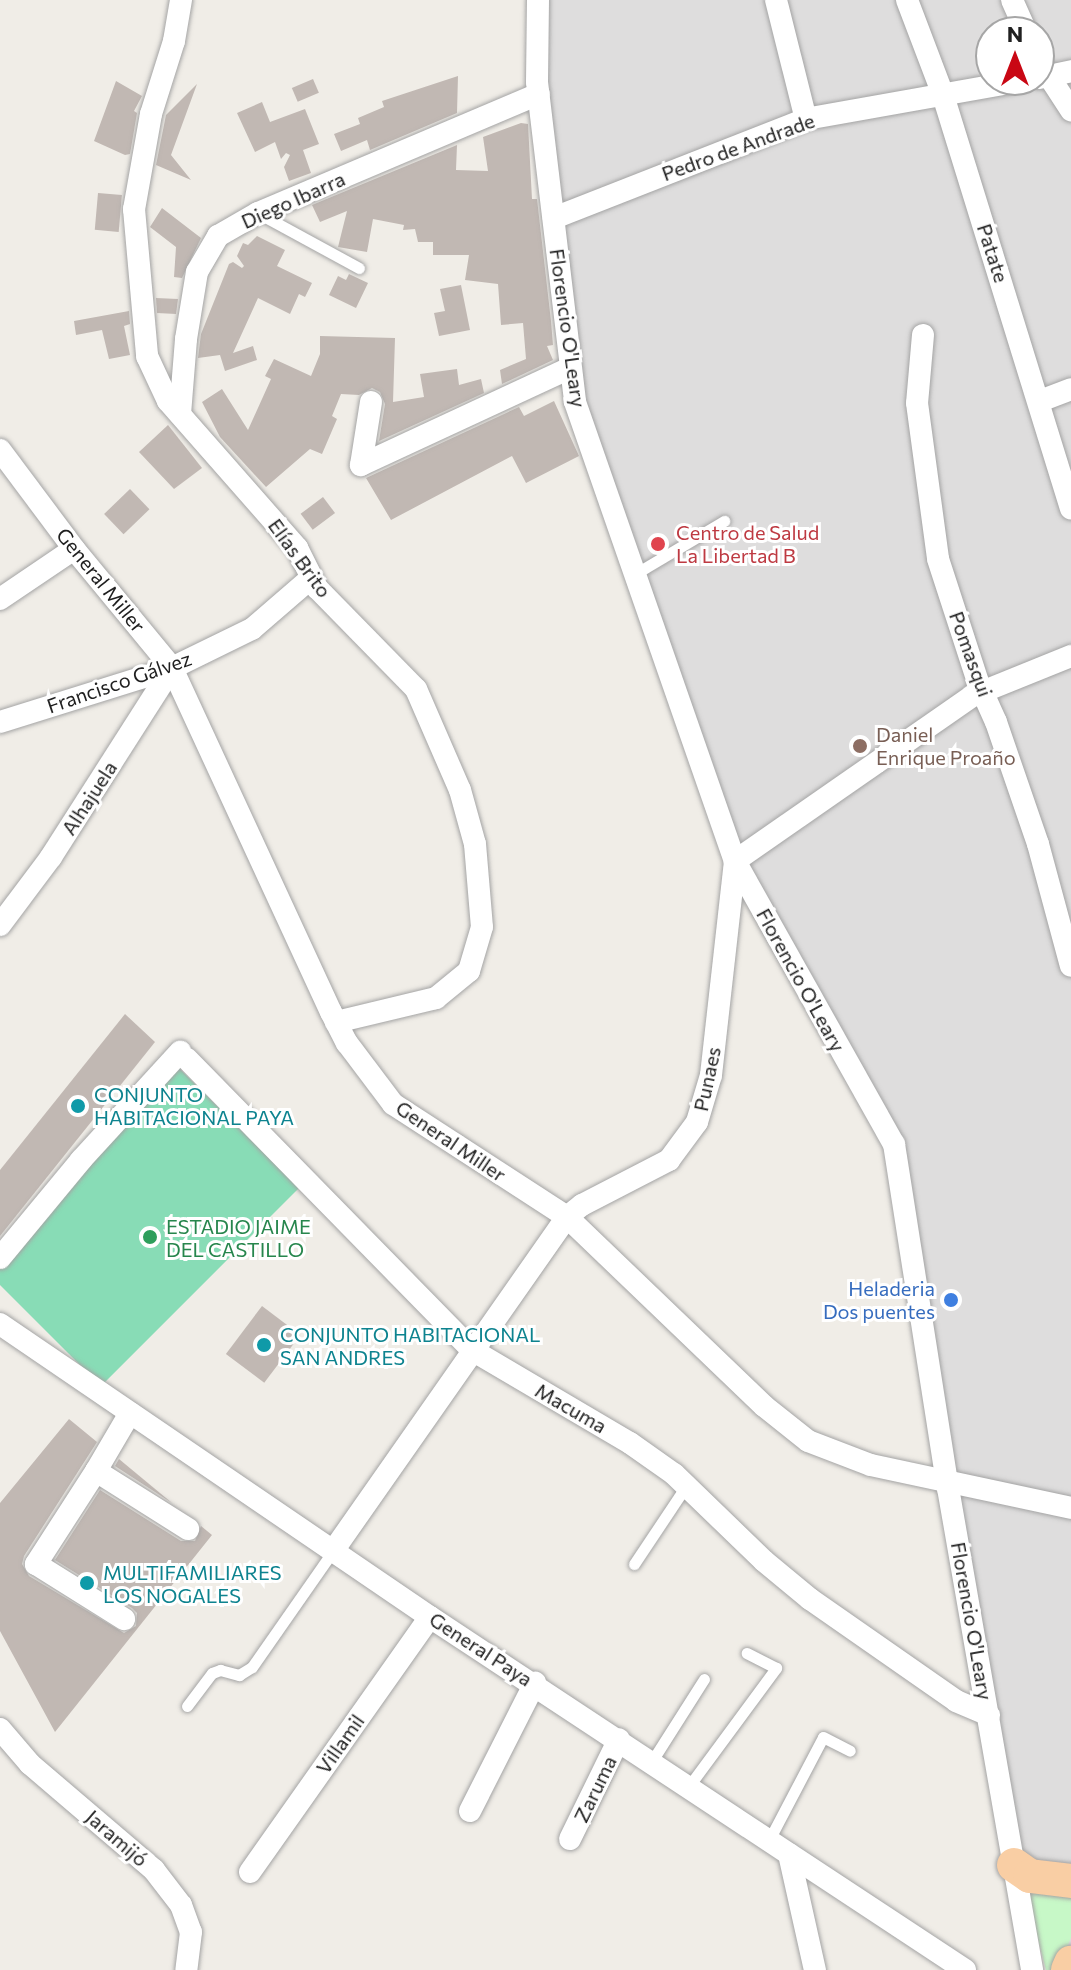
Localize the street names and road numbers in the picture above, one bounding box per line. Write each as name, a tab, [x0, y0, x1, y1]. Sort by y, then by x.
street label: Pedro de Andrade	[658, 108, 818, 186]
street label: Diego Ibarra	[237, 166, 349, 234]
street label: Patate	[972, 221, 1014, 285]
street label: Florencio O'Leary	[545, 247, 591, 409]
street label: Elías Brito	[263, 514, 337, 602]
street label: General Miller	[52, 523, 150, 637]
street label: Pomasqui	[944, 608, 998, 700]
street label: Francisco Gálvez	[44, 646, 194, 718]
street label: Alhajuela	[56, 757, 122, 839]
street label: Florencio O'Leary	[752, 904, 850, 1056]
street label: Punaes	[688, 1045, 726, 1113]
street label: General Miller	[391, 1095, 511, 1187]
street label: Macuma	[531, 1378, 611, 1438]
street label: Florencio O'Leary	[946, 1540, 998, 1702]
street label: General Paya	[425, 1607, 537, 1691]
street label: Villamil	[311, 1710, 369, 1778]
street label: Zaruma	[569, 1752, 621, 1826]
street label: Jaramijó	[81, 1805, 153, 1871]

